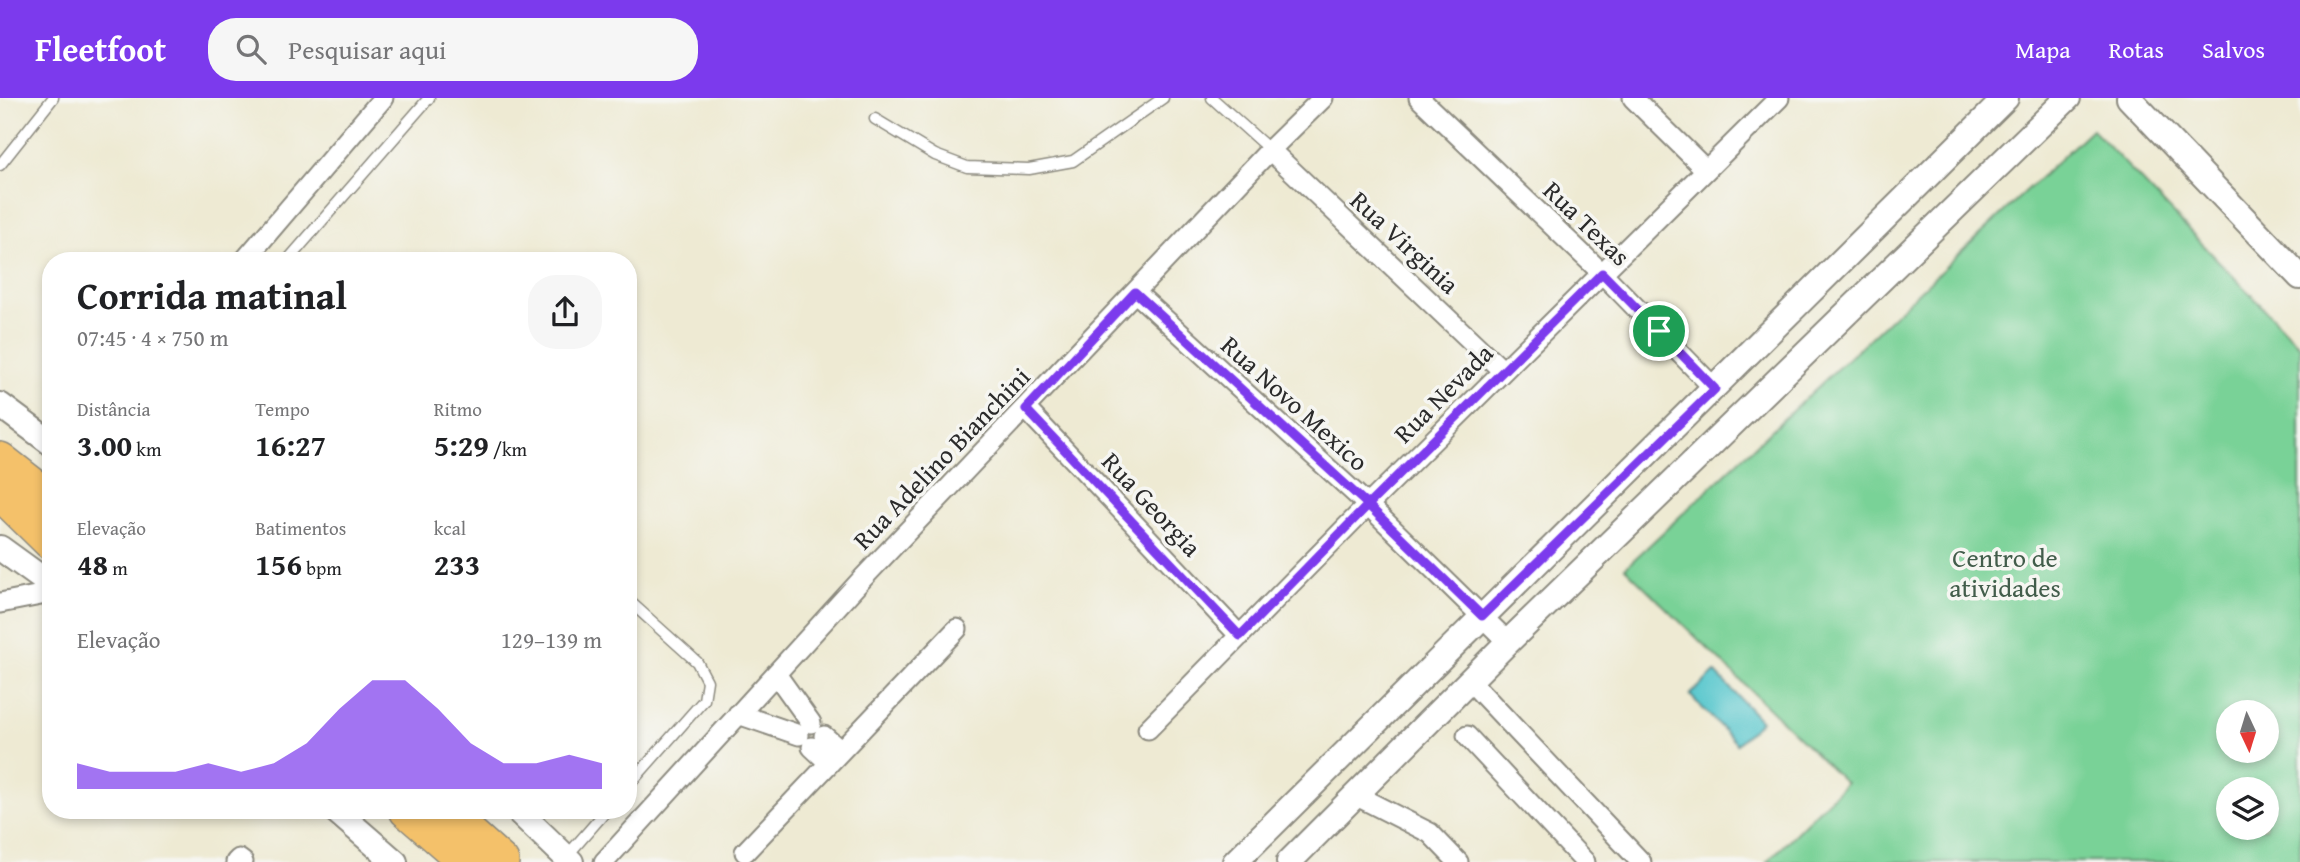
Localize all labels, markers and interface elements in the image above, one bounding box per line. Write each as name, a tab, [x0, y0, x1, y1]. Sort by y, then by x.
search box	[208, 18, 698, 81]
text: Fleetfoot	[35, 25, 166, 73]
icon: search	[232, 30, 270, 68]
text: Pesquisar aqui	[288, 30, 446, 69]
text: Mapa	[2015, 32, 2071, 67]
text: Rotas	[2109, 32, 2164, 67]
text: Salvos	[2202, 32, 2265, 67]
street label: Rua Texas	[1535, 171, 1639, 275]
street label: Rua Virginia	[1342, 181, 1469, 303]
text: Corrida matinal	[77, 267, 347, 323]
button: share	[528, 275, 602, 349]
pin	[1629, 301, 1689, 361]
icon: arrive	[1640, 312, 1678, 350]
text: 07:45 · 4 × 750 m	[77, 321, 229, 354]
street label: Rua Novo Mexico	[1213, 326, 1377, 480]
street label: Rua Nevada	[1384, 334, 1502, 452]
street label: Rua Adelino Bianchini	[843, 358, 1039, 558]
text: Distância	[77, 395, 151, 423]
text: Tempo	[255, 395, 310, 423]
text: Ritmo	[434, 395, 482, 423]
text: 3.00	[77, 423, 132, 467]
text: 16:27	[255, 423, 326, 467]
text: 5:29	[434, 423, 489, 467]
text: km	[132, 435, 161, 463]
text: /km	[489, 435, 527, 463]
street label: Rua Georgia	[1093, 443, 1211, 566]
text: Elevação	[77, 514, 146, 542]
text: Batimentos	[255, 514, 346, 542]
text: kcal	[434, 514, 466, 542]
park label: Centro de atividades	[1949, 538, 2061, 607]
text: 48	[77, 542, 108, 586]
text: 156	[255, 542, 302, 586]
text: 233	[434, 542, 480, 586]
text: m	[108, 554, 128, 582]
text: bpm	[302, 554, 342, 582]
text: Elevação	[77, 623, 161, 656]
text: 129–139 m	[501, 623, 602, 656]
north arrow	[2216, 700, 2278, 763]
map controls	[2216, 700, 2279, 840]
button: layers	[2216, 777, 2279, 840]

